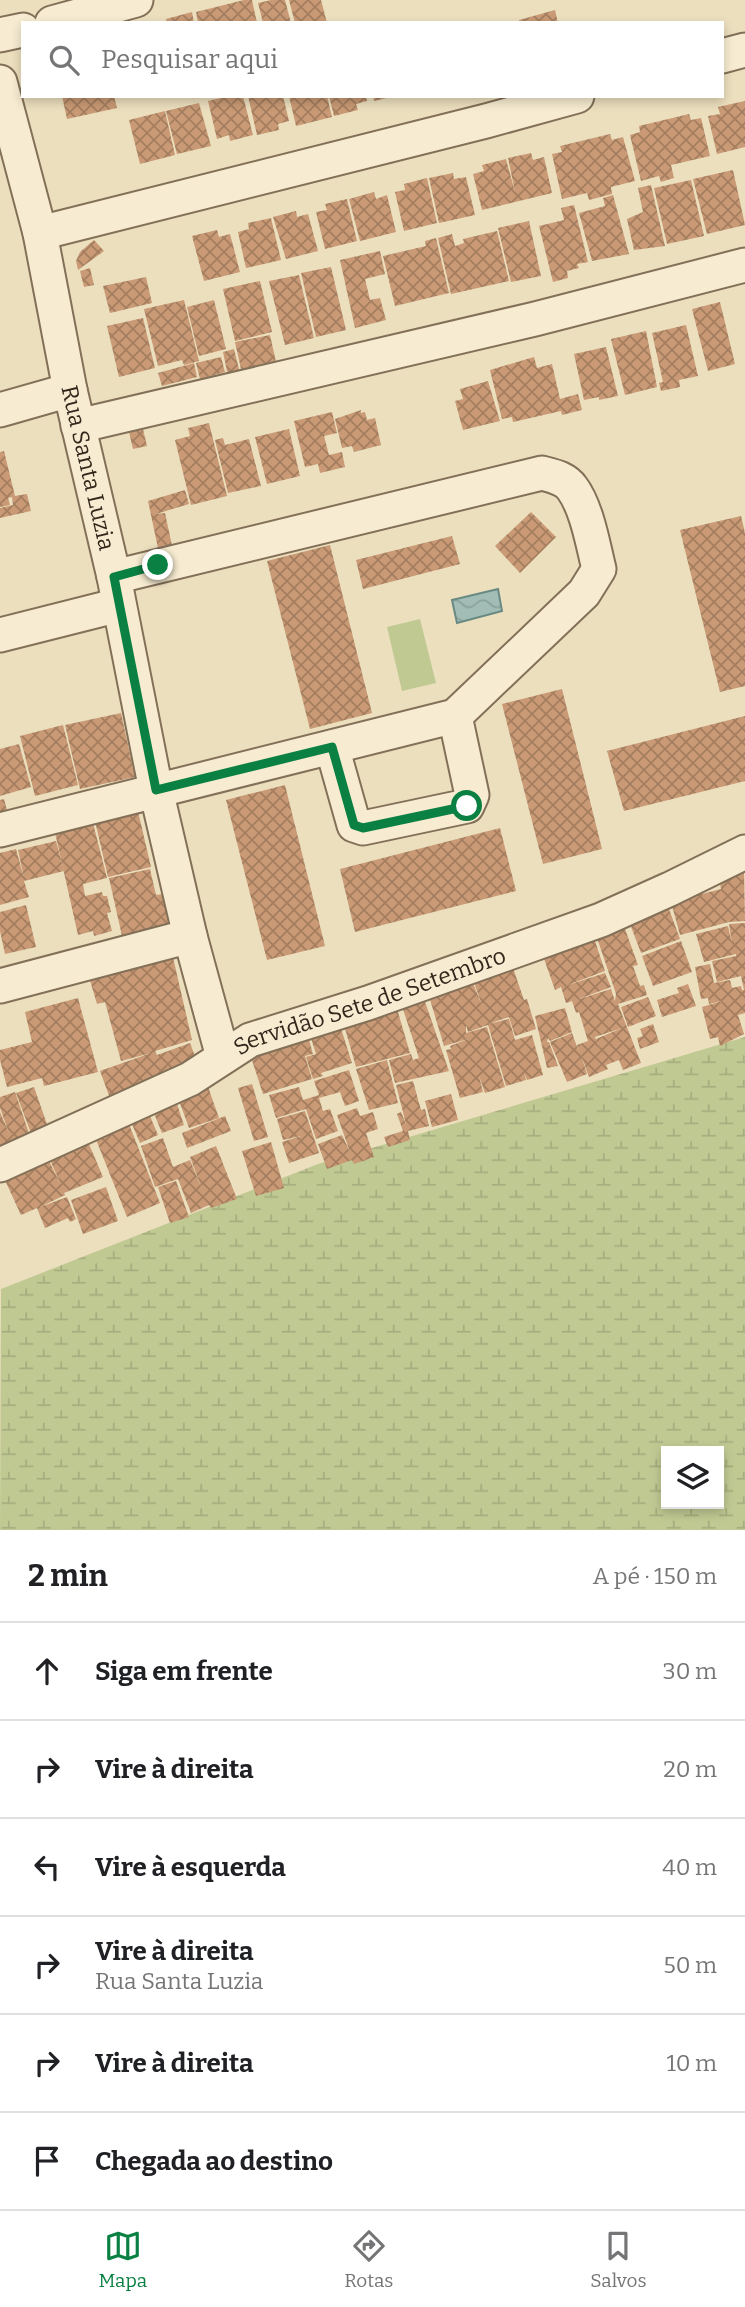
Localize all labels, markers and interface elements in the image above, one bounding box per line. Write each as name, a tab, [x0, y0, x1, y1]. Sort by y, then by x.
search box	[21, 21, 724, 98]
icon: search	[45, 41, 83, 79]
text: Pesquisar aqui	[101, 44, 278, 75]
street label: Rua Santa Luzia	[55, 383, 121, 553]
route end	[142, 549, 173, 580]
route start	[451, 790, 482, 821]
street label: Servidão Sete de Setembro	[228, 941, 510, 1061]
map controls	[661, 1446, 724, 1509]
button: layers	[661, 1446, 724, 1509]
text: 2 min	[28, 1558, 108, 1594]
text: A pé · 150 m	[593, 1562, 717, 1590]
icon: ahead	[28, 1652, 66, 1690]
text: Siga em frente	[95, 1656, 273, 1687]
text: 30 m	[663, 1657, 717, 1685]
icon: right	[28, 1750, 66, 1788]
text: Vire à direita	[95, 1754, 254, 1785]
text: 20 m	[663, 1755, 717, 1783]
icon: left	[28, 1848, 66, 1886]
text: Vire à esquerda	[95, 1852, 286, 1883]
text: 40 m	[662, 1853, 717, 1881]
text: Vire à direita	[95, 1936, 254, 1967]
icon: right	[28, 1946, 66, 1984]
text: 50 m	[663, 1951, 717, 1979]
text: Rua Santa Luzia	[95, 1967, 263, 1995]
icon: right	[28, 2044, 66, 2082]
text: Vire à direita	[95, 2048, 254, 2079]
text: 10 m	[666, 2049, 717, 2077]
icon: arrive	[28, 2142, 66, 2180]
text: Chegada ao destino	[95, 2146, 333, 2177]
tab: Mapa	[98, 2227, 147, 2292]
tab: Rotas	[344, 2227, 393, 2292]
tab: Salvos	[590, 2227, 646, 2292]

